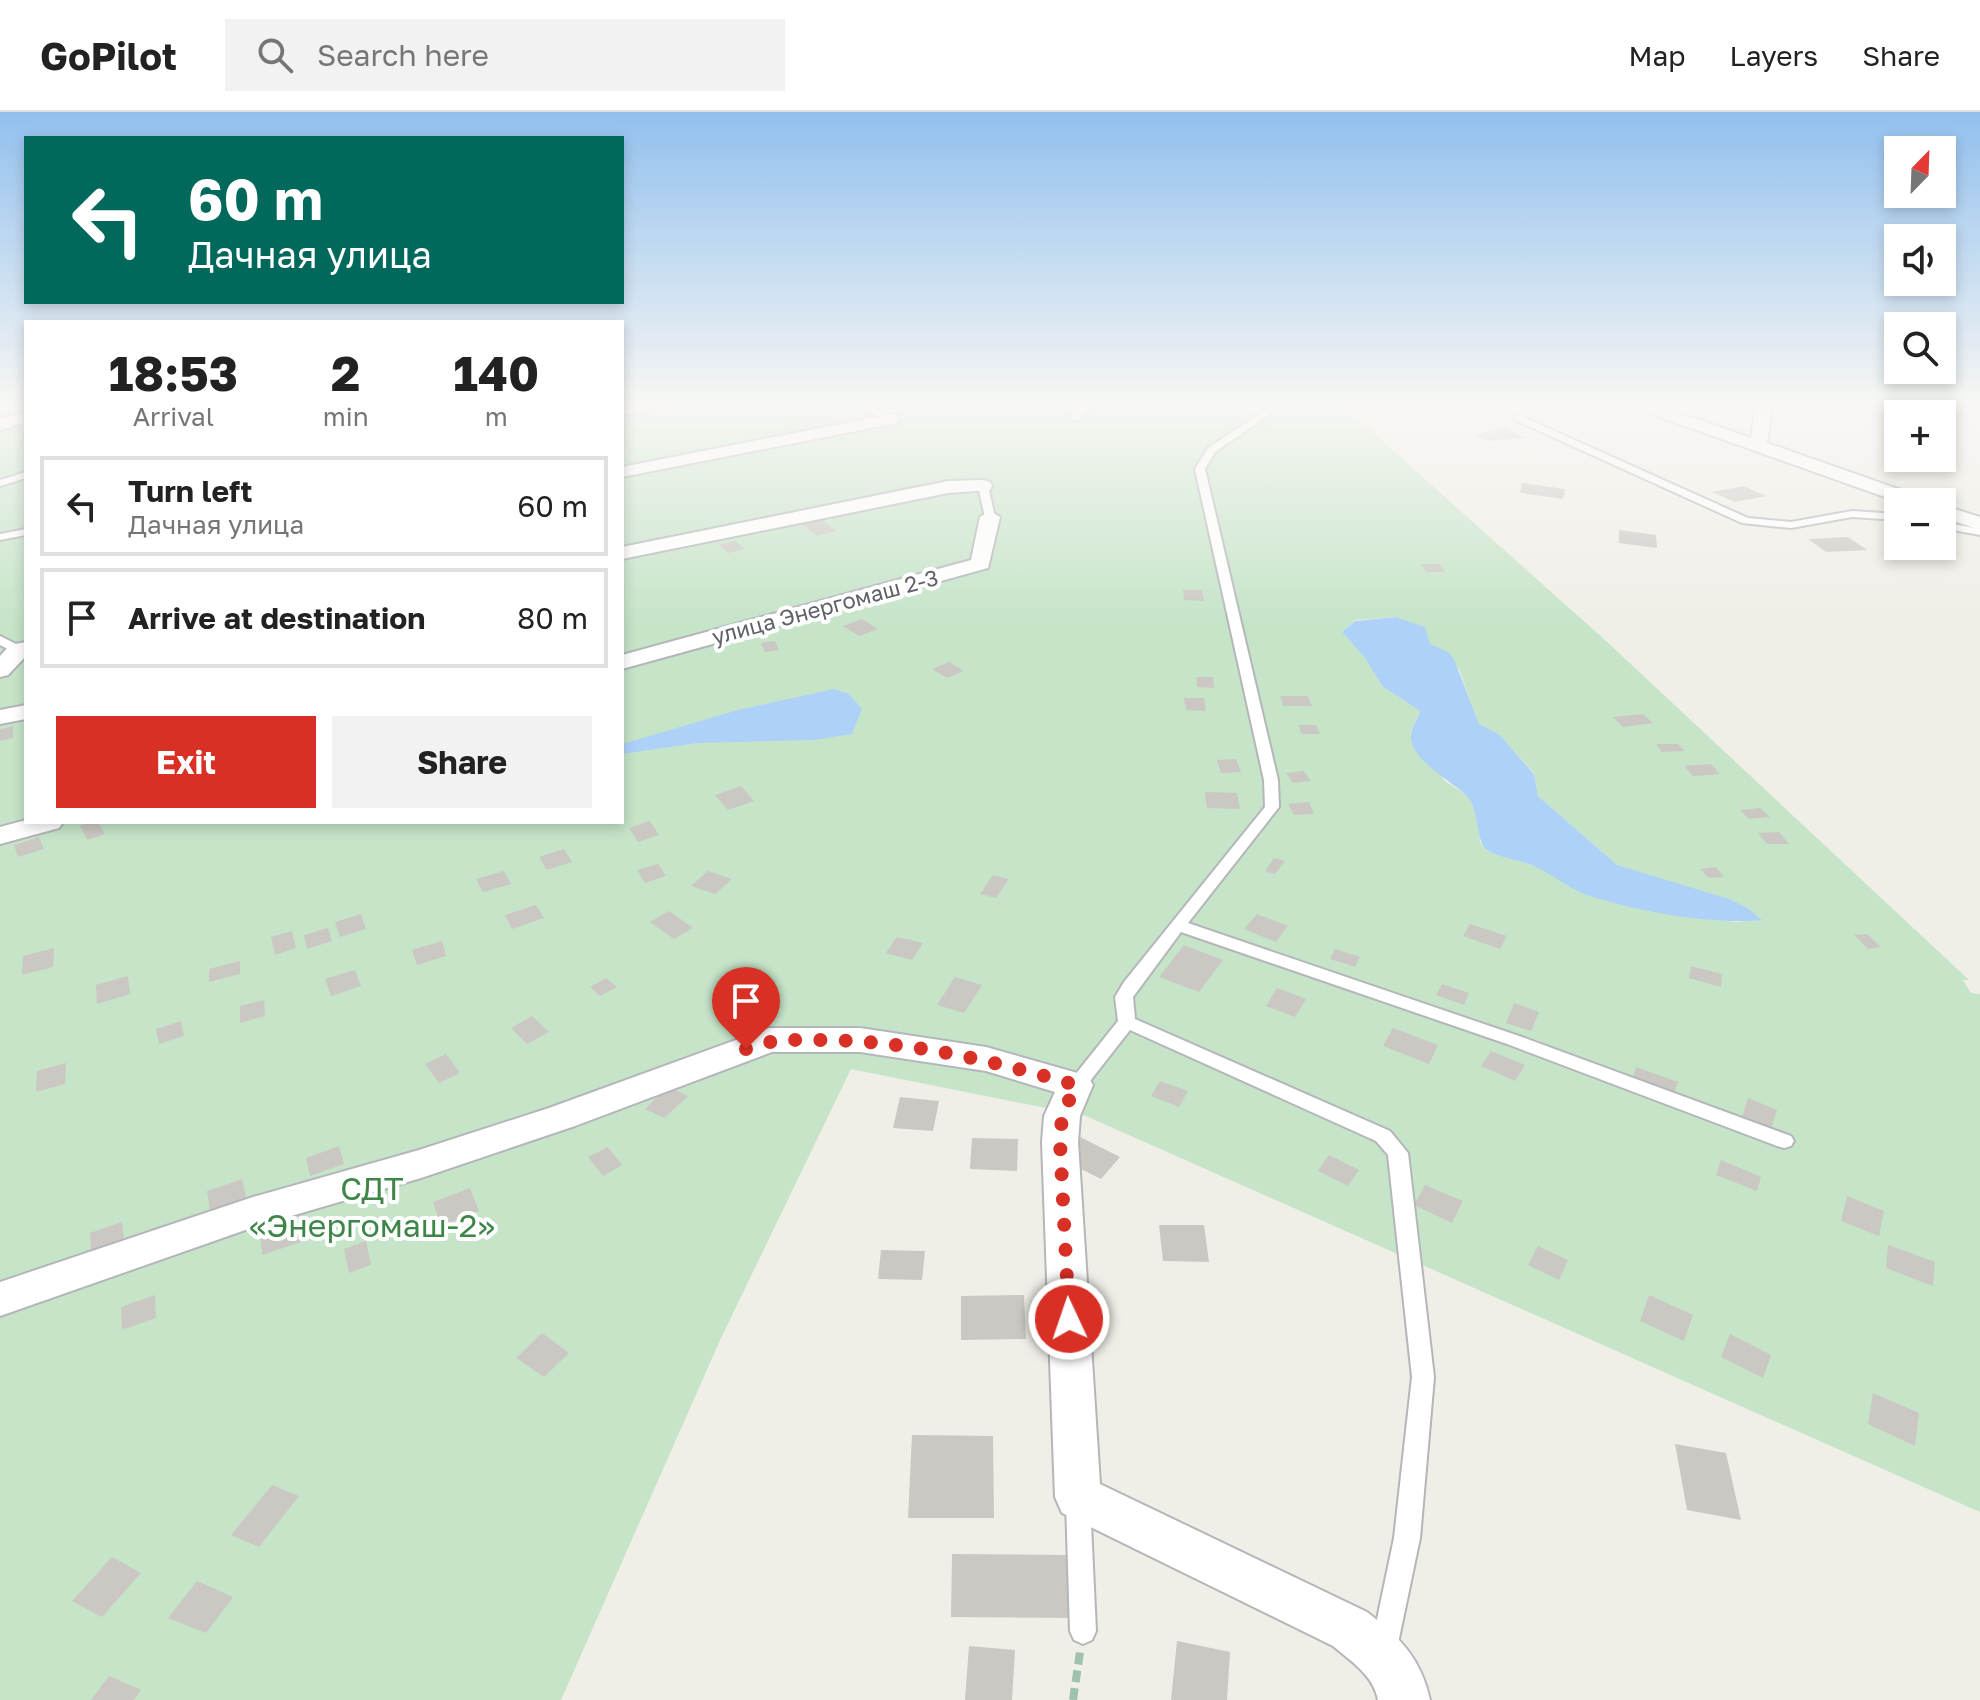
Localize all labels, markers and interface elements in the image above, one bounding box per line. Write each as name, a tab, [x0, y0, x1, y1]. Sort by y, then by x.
search box	[225, 19, 785, 91]
text: GoPilot	[40, 33, 177, 78]
icon: search	[253, 33, 297, 77]
text: Search here	[317, 37, 489, 73]
text: Map	[1628, 39, 1686, 72]
text: Layers	[1730, 39, 1818, 72]
text: Share	[1862, 39, 1940, 72]
north arrow	[1884, 136, 1956, 208]
map controls	[1884, 136, 1956, 560]
text: 60 m	[188, 165, 323, 232]
icon: left	[56, 168, 160, 272]
button: sound	[1884, 224, 1956, 296]
text: Дачная улица	[188, 233, 432, 276]
button: search	[1884, 312, 1956, 384]
text: 18:53	[109, 344, 238, 402]
text: 2	[331, 344, 360, 402]
text: 140	[453, 344, 539, 402]
button: +	[1884, 400, 1956, 472]
text: Arrival	[133, 401, 214, 432]
text: min	[323, 401, 369, 432]
text: m	[485, 401, 508, 432]
text: Turn left	[128, 473, 253, 509]
icon: left	[60, 484, 104, 528]
text: 60 m	[517, 488, 588, 524]
button: −	[1884, 488, 1956, 560]
text: Дачная улица	[128, 509, 304, 540]
street label: улица Энергомаш 2-3	[709, 563, 941, 650]
icon: arrive	[60, 596, 104, 640]
text: Arrive at destination	[128, 600, 425, 636]
text: 80 m	[517, 600, 588, 636]
button: Exit	[56, 716, 316, 808]
button: Share	[332, 716, 592, 808]
pin	[712, 967, 780, 1049]
icon: arrive	[724, 979, 768, 1023]
park label: СДТ «Энергомаш-2»	[249, 1169, 495, 1244]
position arrow	[1027, 1277, 1111, 1361]

